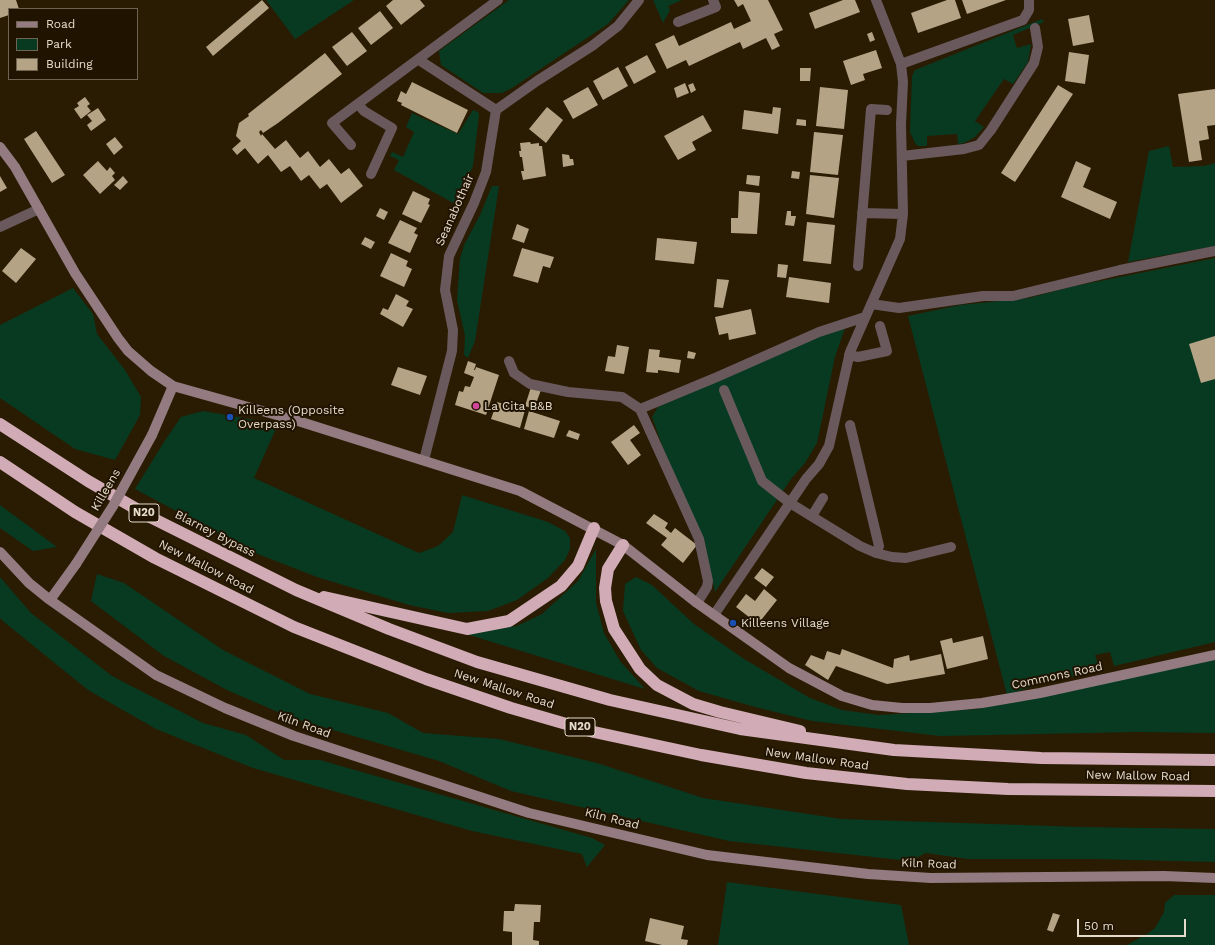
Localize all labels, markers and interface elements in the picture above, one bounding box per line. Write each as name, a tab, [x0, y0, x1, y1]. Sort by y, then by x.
legend	[8, 8, 138, 80]
text: Road	[46, 17, 75, 31]
text: Park	[46, 37, 72, 51]
text: Building	[46, 57, 93, 71]
street label: Seanabothair	[433, 172, 477, 248]
place label: La Cita B&B	[484, 399, 553, 413]
marker: La Cita B&B	[471, 401, 481, 411]
place label: Killeens (Opposite Overpass)	[238, 403, 344, 431]
marker: Killeens (Opposite Overpass)	[225, 412, 235, 422]
street label: Killeens	[88, 466, 124, 514]
road number: N20	[129, 504, 159, 522]
street label: Blarney Bypass	[172, 507, 258, 561]
street label: New Mallow Road	[156, 537, 256, 597]
place label: Killeens Village	[741, 616, 830, 630]
marker: Killeens Village	[728, 618, 738, 628]
street label: Commons Road	[1010, 659, 1104, 693]
street label: New Mallow Road	[452, 666, 556, 712]
street label: Kiln Road	[275, 709, 333, 741]
road number: N20	[565, 718, 595, 736]
street label: New Mallow Road	[764, 745, 870, 773]
street label: New Mallow Road	[1086, 768, 1190, 784]
street label: Kiln Road	[583, 805, 641, 833]
street label: Kiln Road	[901, 856, 957, 872]
scale bar	[1079, 911, 1188, 937]
text: 50 m	[1084, 919, 1114, 933]

